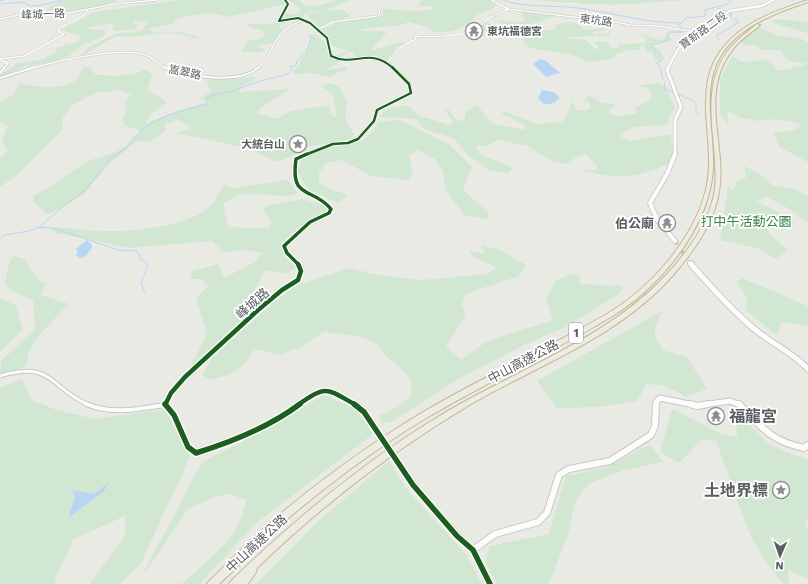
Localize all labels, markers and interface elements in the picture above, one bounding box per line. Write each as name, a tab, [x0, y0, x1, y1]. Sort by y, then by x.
street label: 峰城一路	[21, 7, 65, 22]
street label: 寶新路二段	[677, 9, 729, 52]
street label: 東坑路	[579, 12, 613, 29]
temple icon: 東坑福德宮	[464, 21, 484, 41]
place label: 東坑福德宮	[487, 25, 542, 38]
street label: 嵩翠路	[167, 63, 202, 82]
place icon: 大統台山	[288, 134, 308, 154]
place label: 大統台山	[241, 138, 285, 151]
temple icon: 伯公廟	[657, 213, 677, 233]
park label: 打中午活動公園	[700, 214, 792, 229]
place label: 伯公廟	[615, 216, 654, 231]
street label: 峰城路	[233, 285, 272, 322]
road number: 1	[569, 323, 583, 343]
street label: 中山高速公路	[485, 337, 561, 386]
temple icon: 福龍宮	[706, 406, 726, 426]
place label: 福龍宮	[729, 407, 777, 426]
place icon: 土地界標	[771, 480, 791, 500]
place label: 土地界標	[704, 481, 768, 500]
street label: 中山高速公路	[223, 511, 290, 575]
north arrow	[760, 536, 800, 576]
text: N	[775, 559, 784, 572]

